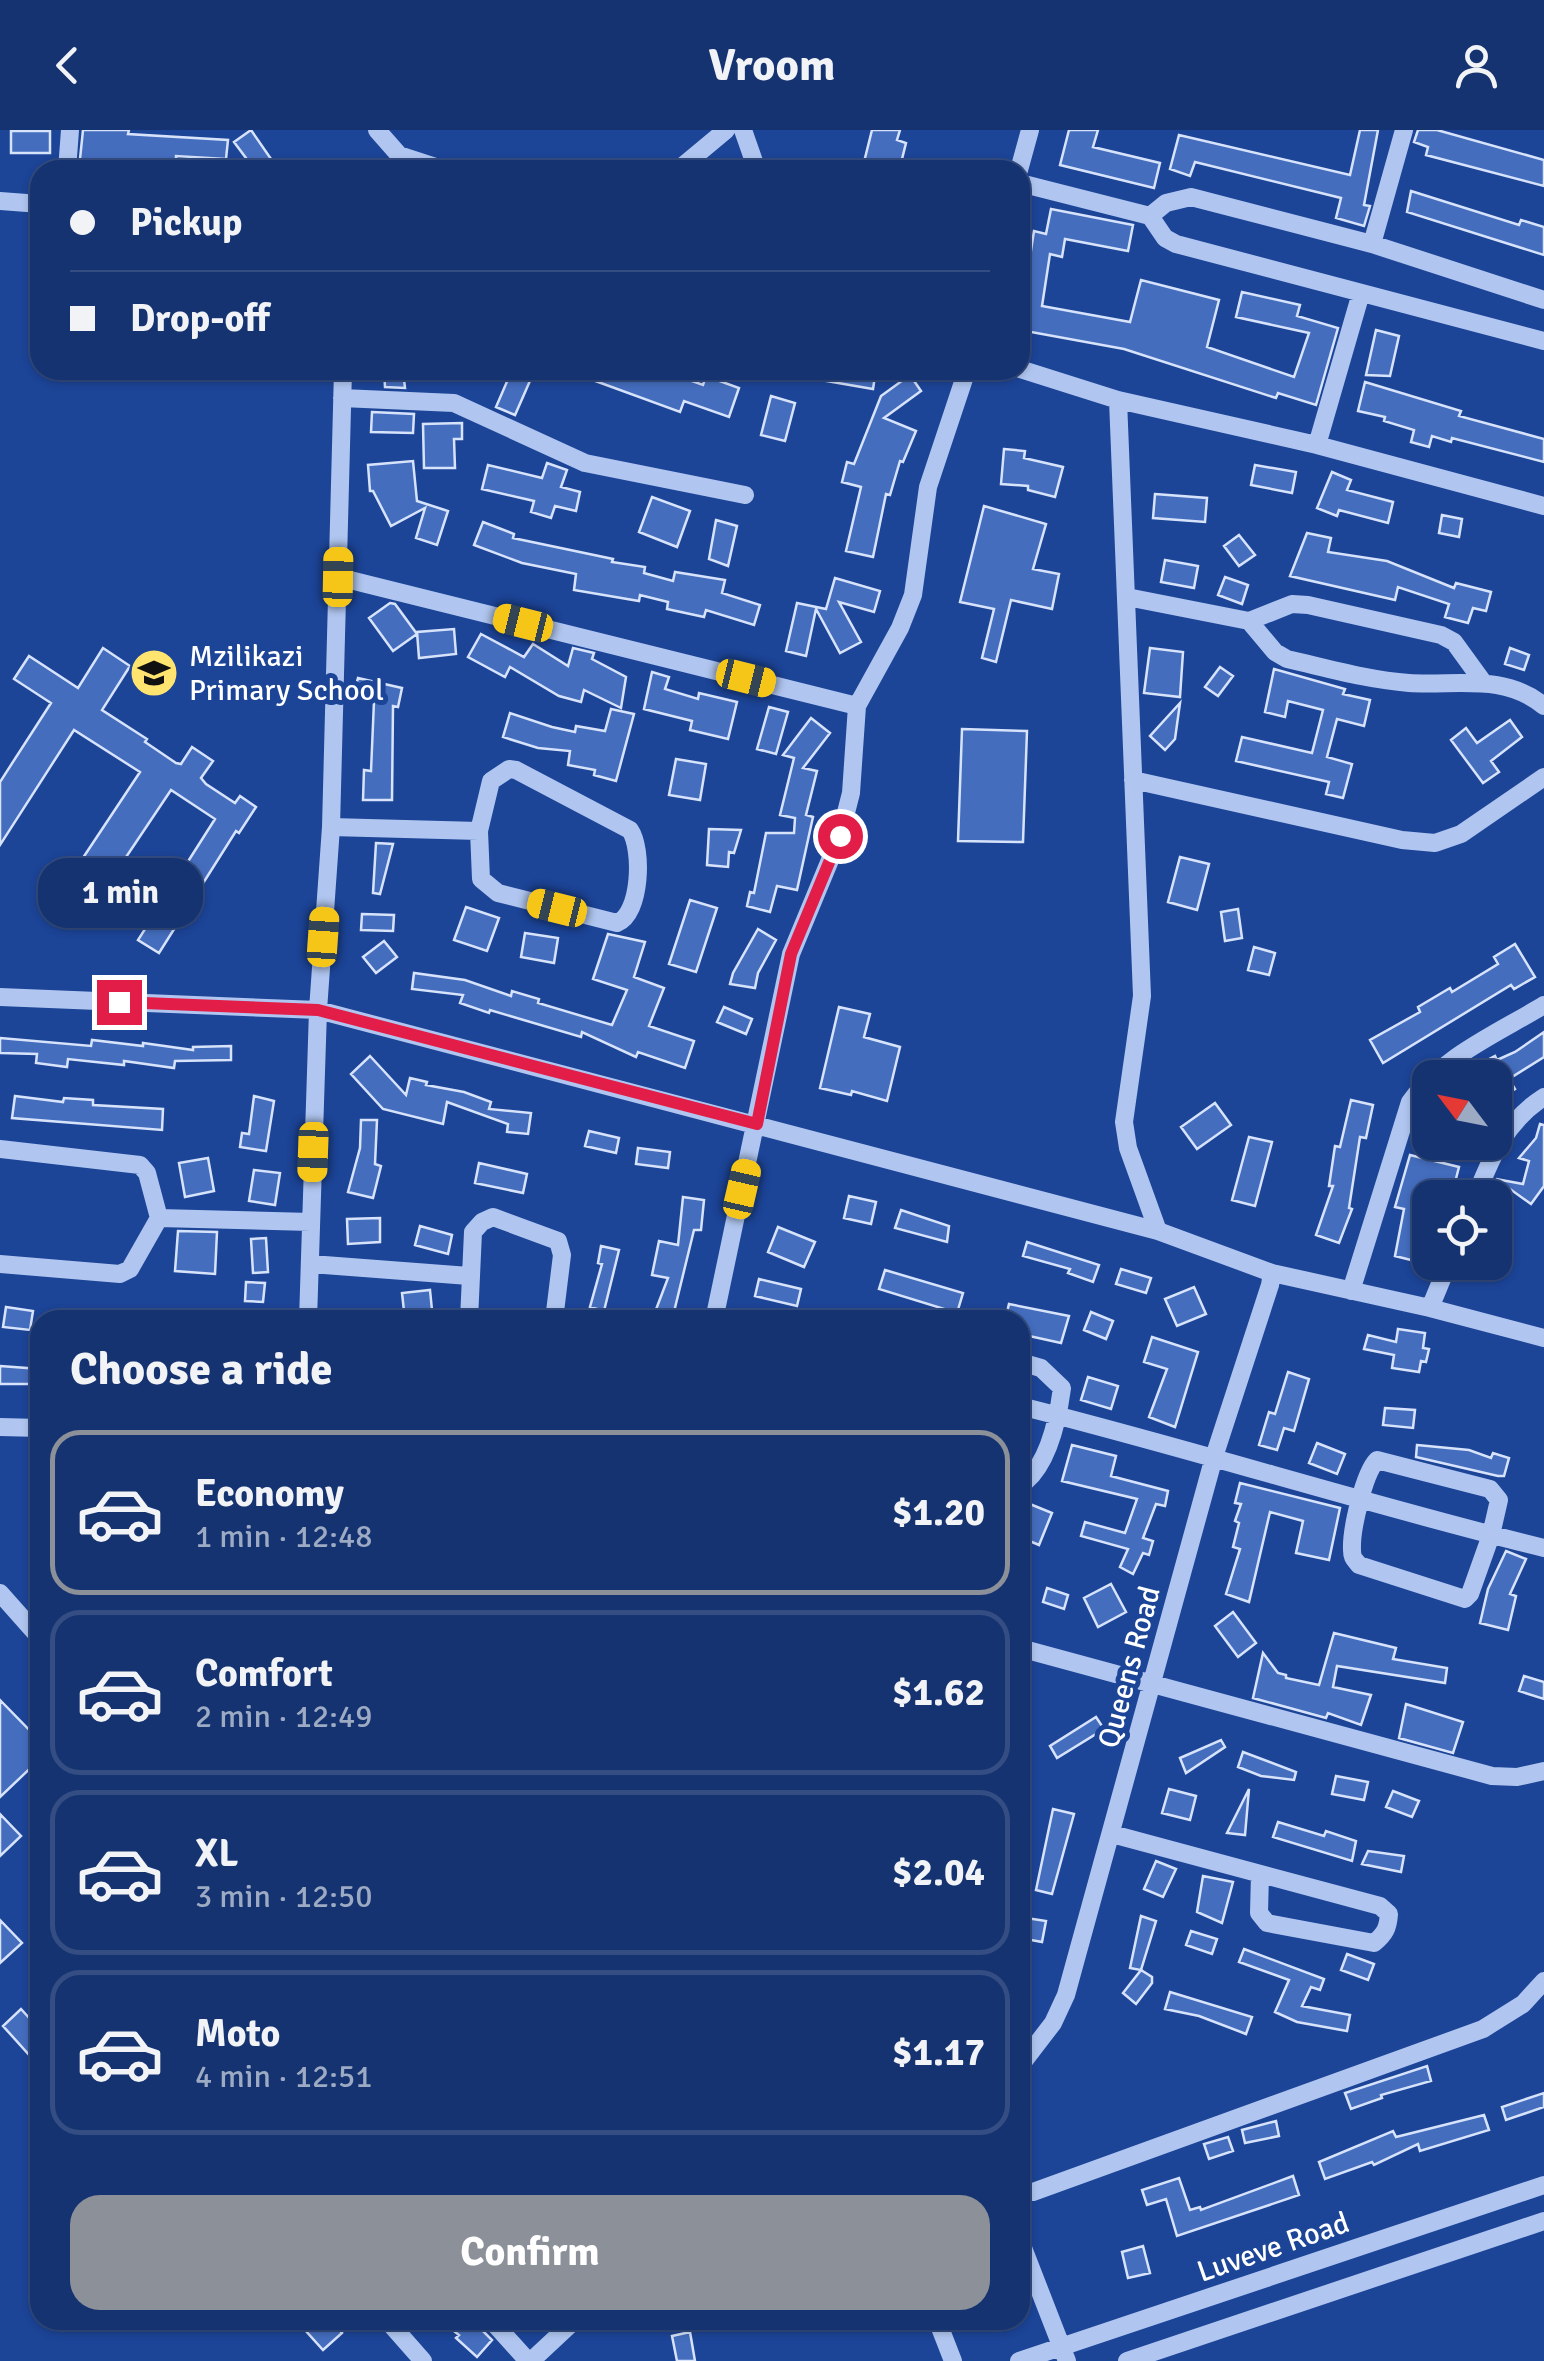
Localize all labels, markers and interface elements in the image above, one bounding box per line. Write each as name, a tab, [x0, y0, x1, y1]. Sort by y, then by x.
icon: back	[40, 38, 95, 93]
text: Vroom	[709, 38, 835, 93]
icon: person	[1449, 38, 1504, 93]
text: Pickup	[130, 199, 242, 246]
text: Drop-off	[130, 295, 270, 342]
car	[322, 547, 354, 607]
car	[490, 601, 556, 645]
place label: Mzilikazi Primary School	[189, 638, 384, 709]
school or university icon: Mzilikazi Primary School	[128, 647, 180, 699]
car	[713, 656, 779, 700]
route start	[818, 814, 863, 859]
callout: 1 min	[36, 857, 202, 927]
text: 1 min	[82, 873, 159, 912]
car	[524, 886, 590, 930]
car	[306, 906, 340, 968]
route end	[97, 980, 142, 1025]
north arrow	[1412, 1060, 1512, 1160]
map controls	[1412, 1060, 1512, 1280]
car	[297, 1121, 329, 1183]
car	[721, 1156, 763, 1222]
button: locate	[1412, 1180, 1512, 1280]
text: Choose a ride	[70, 1342, 333, 1397]
icon: car	[75, 1468, 165, 1558]
text: Economy	[195, 1470, 344, 1517]
text: $1.20	[892, 1489, 985, 1536]
text: 1 min · 12:48	[195, 1517, 373, 1556]
street label: Queens Road	[1090, 1582, 1169, 1752]
icon: car	[75, 1648, 165, 1738]
text: Comfort	[195, 1650, 333, 1697]
text: $1.62	[892, 1669, 985, 1716]
text: 2 min · 12:49	[195, 1697, 373, 1736]
icon: car	[75, 1828, 165, 1918]
text: XL	[195, 1830, 238, 1877]
text: $2.04	[892, 1849, 985, 1896]
text: 3 min · 12:50	[195, 1877, 373, 1916]
icon: car	[75, 2008, 165, 2098]
text: Moto	[195, 2010, 280, 2057]
text: $1.17	[892, 2029, 985, 2076]
text: 4 min · 12:51	[195, 2057, 373, 2096]
button: Confirm	[70, 2195, 990, 2310]
street label: Luveve Road	[1192, 2204, 1354, 2291]

